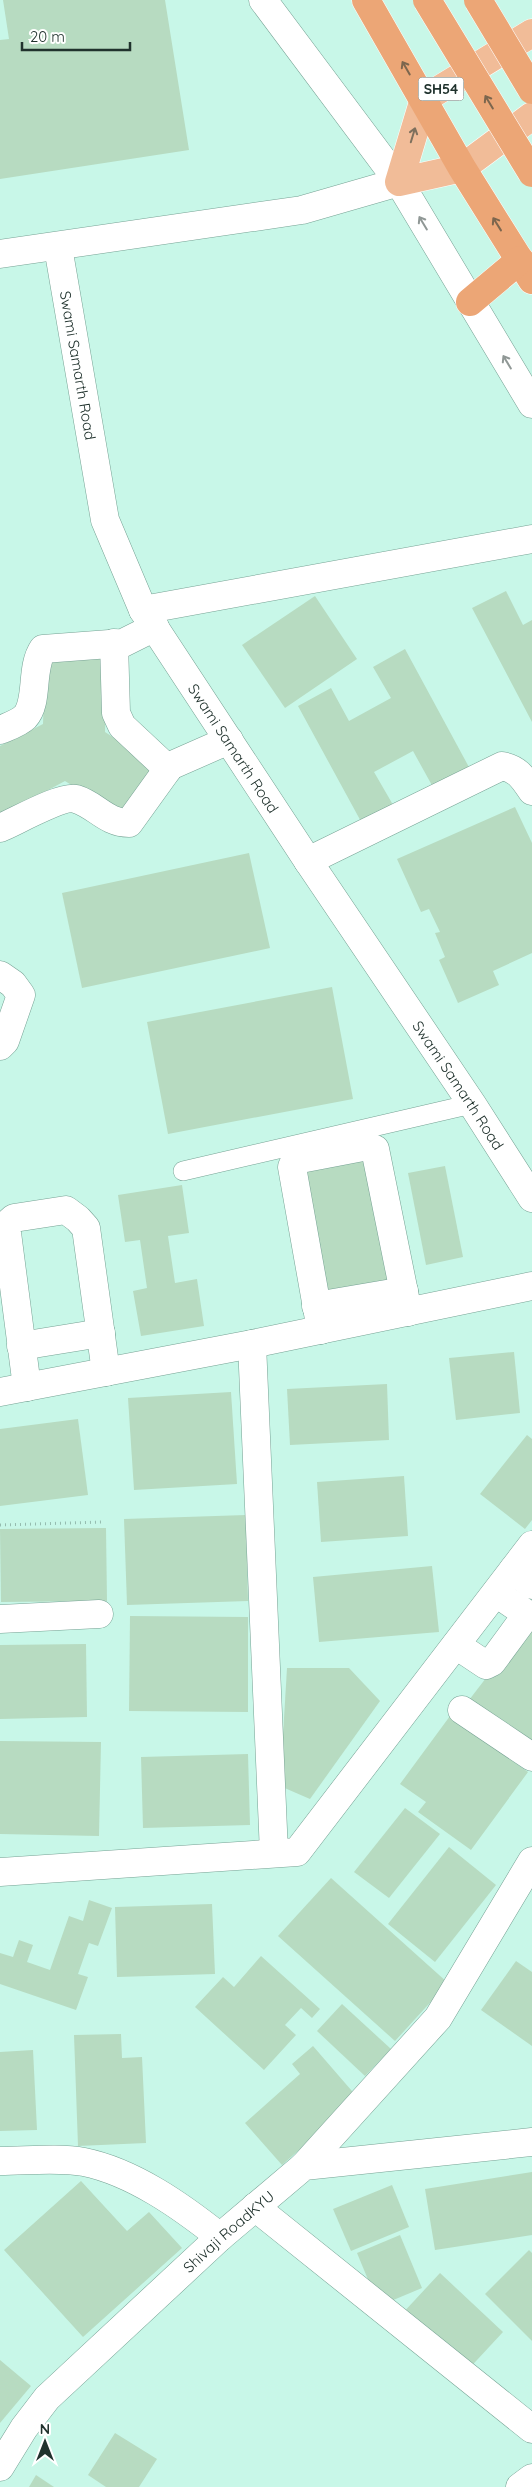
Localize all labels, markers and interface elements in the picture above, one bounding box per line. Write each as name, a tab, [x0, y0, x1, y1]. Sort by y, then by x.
scale bar	[22, 20, 130, 52]
text: 20 m	[30, 27, 65, 46]
one-way arrow	[401, 62, 411, 76]
road number: SH54	[418, 78, 464, 100]
one-way arrow	[483, 95, 493, 109]
one-way arrow	[409, 128, 419, 144]
one-way arrow	[418, 216, 428, 231]
one-way arrow	[492, 217, 502, 231]
street label: Swami Samarth Road	[56, 289, 101, 441]
one-way arrow	[501, 356, 511, 370]
street label: Swami Samarth Road	[184, 680, 283, 816]
street label: Swami Samarth Road	[409, 1017, 508, 1153]
street label: Shivaji RoadKYU	[179, 2186, 278, 2276]
north arrow	[20, 2417, 70, 2467]
text: N	[40, 2420, 50, 2438]

